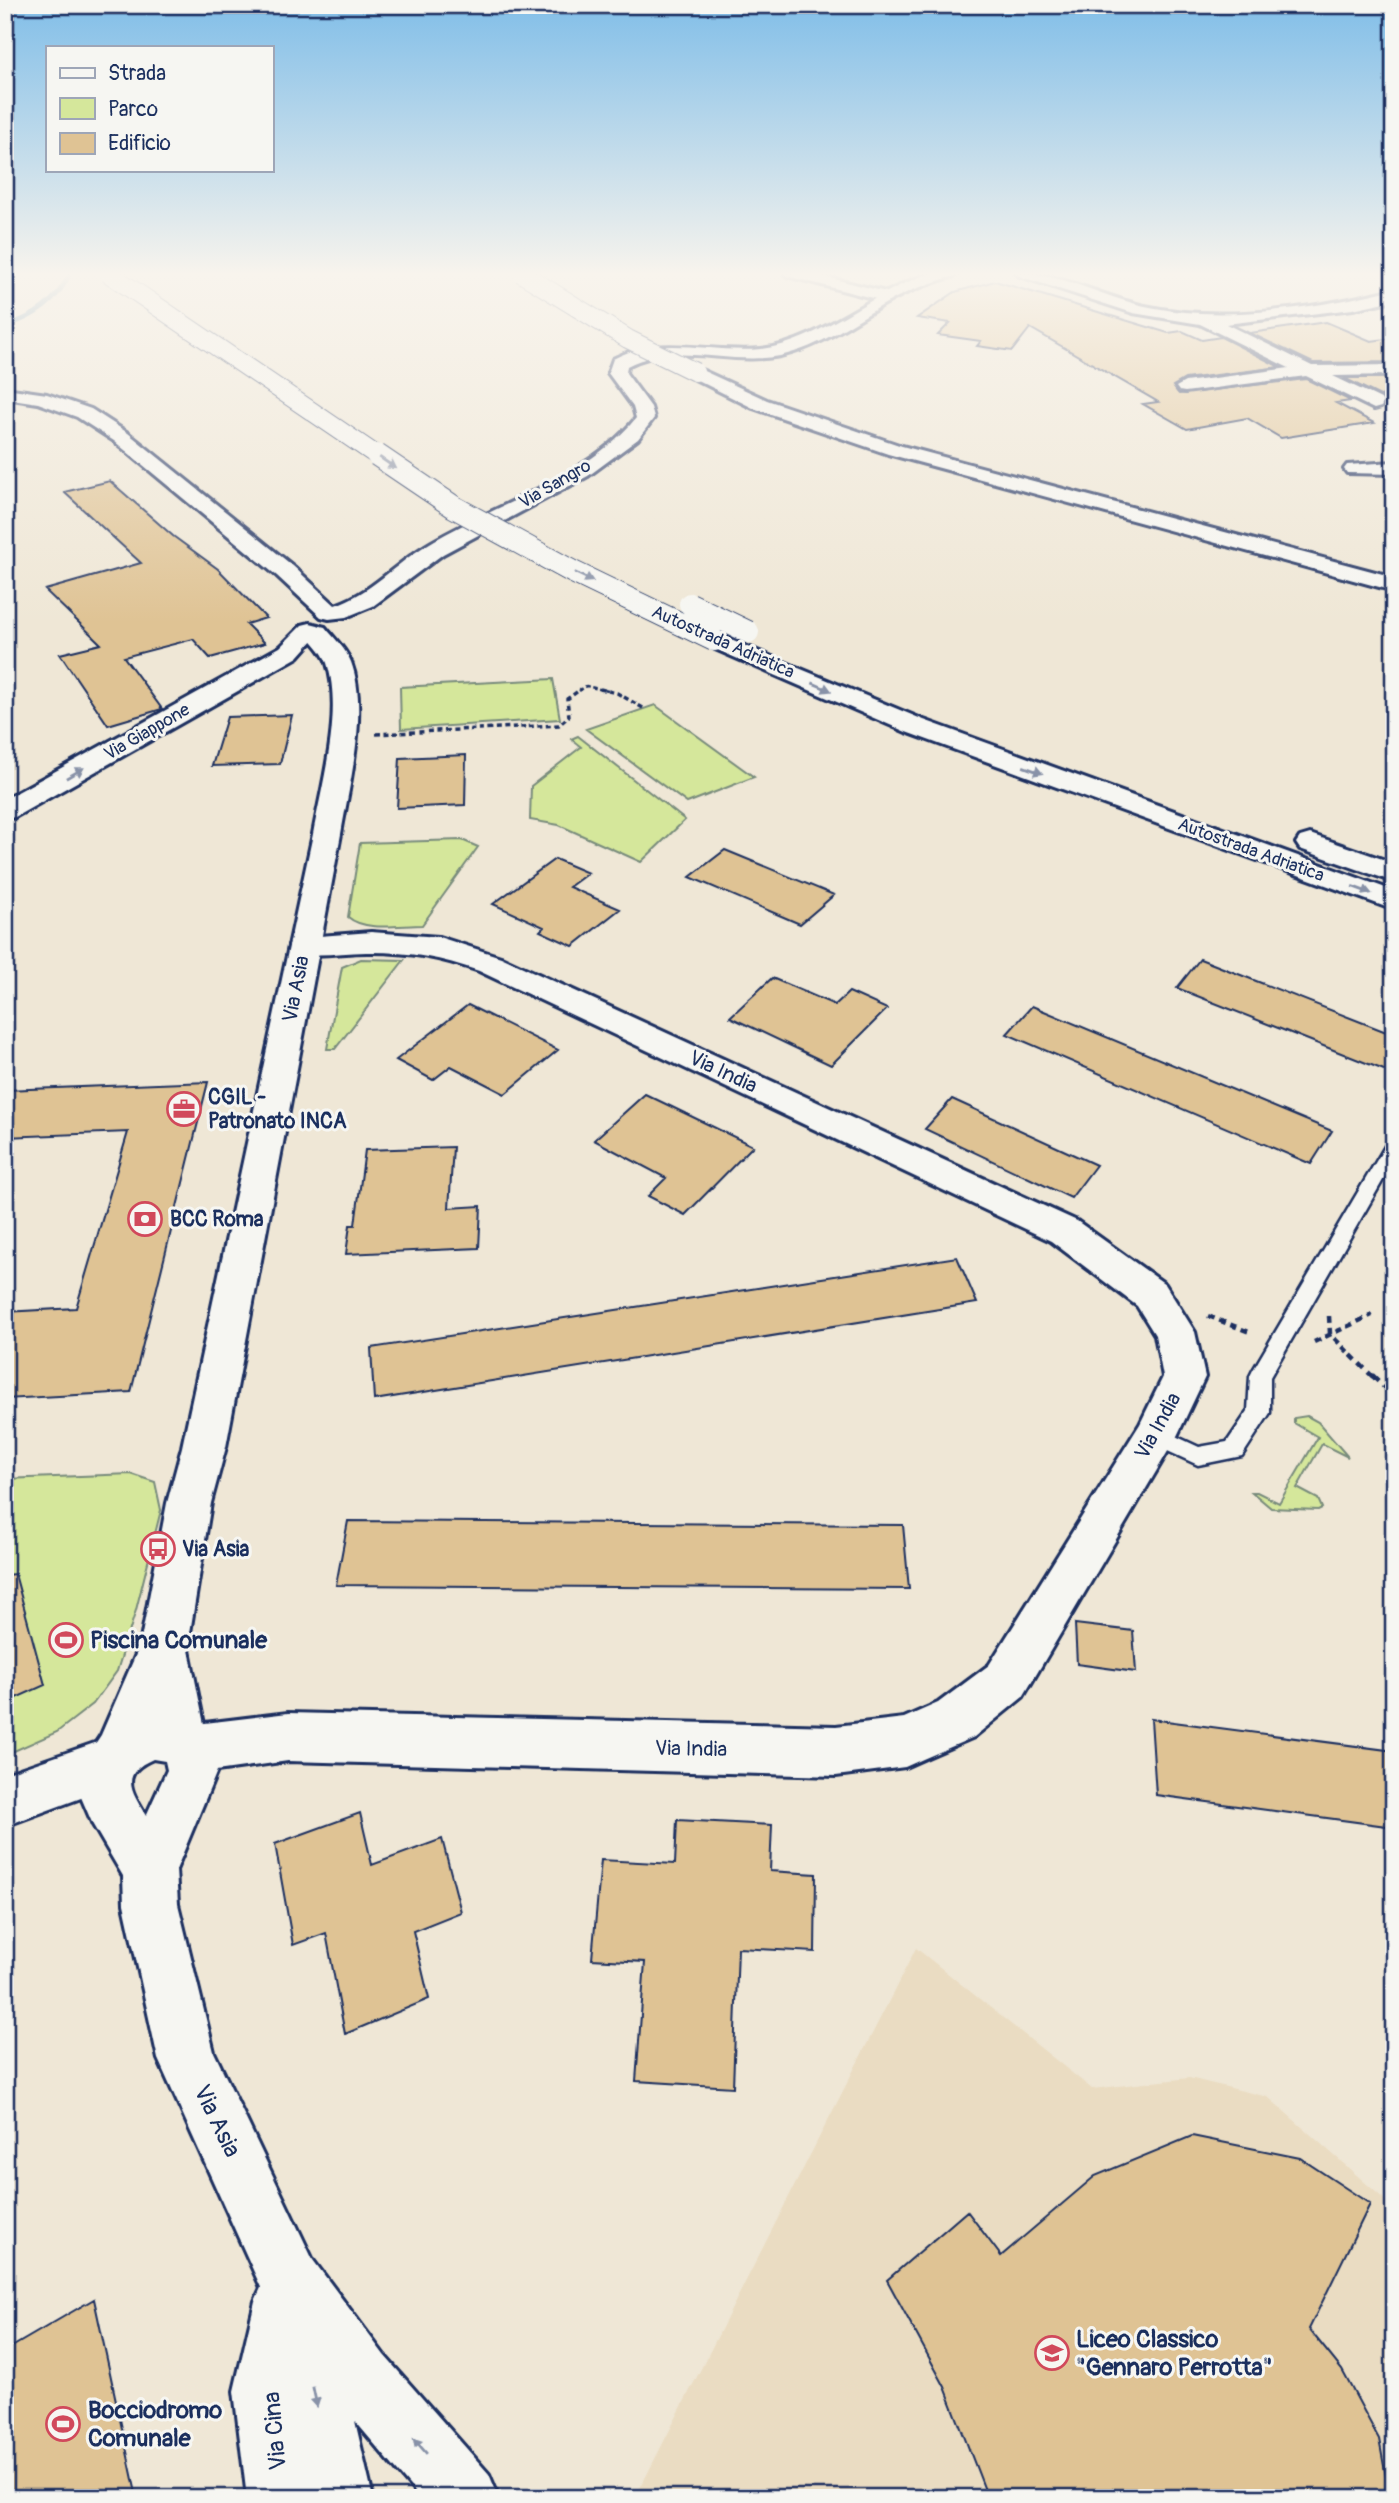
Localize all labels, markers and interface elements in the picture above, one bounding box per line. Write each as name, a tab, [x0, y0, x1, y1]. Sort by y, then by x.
legend	[46, 46, 273, 172]
text: Strada	[108, 60, 166, 87]
text: Parco	[108, 96, 158, 123]
text: Edificio	[108, 130, 171, 157]
street label: Via Sangro	[515, 454, 595, 514]
one-way arrow	[379, 456, 397, 470]
one-way arrow	[574, 572, 594, 583]
street label: Autostrada Adriatica	[648, 600, 798, 684]
one-way arrow	[811, 681, 832, 692]
street label: Via Giappone	[100, 698, 194, 766]
one-way arrow	[1023, 765, 1044, 776]
one-way arrow	[65, 767, 85, 779]
street label: Autostrada Adriatica	[1175, 813, 1327, 887]
one-way arrow	[1352, 885, 1373, 896]
street label: Via Asia	[276, 953, 316, 1025]
street label: Via India	[685, 1044, 761, 1100]
place label: CGIL - Patronato INCA	[208, 1084, 347, 1135]
office icon: CGIL - Patronato INCA	[165, 1090, 203, 1128]
bank icon: BCC Roma	[126, 1200, 164, 1238]
place label: BCC Roma	[170, 1206, 264, 1233]
street label: Via India	[1129, 1388, 1187, 1464]
bus stop icon: Via Asia	[139, 1530, 177, 1568]
place label: Via Asia	[182, 1536, 249, 1563]
sports icon: Piscina Comunale	[47, 1621, 85, 1659]
place label: Piscina Comunale	[90, 1626, 268, 1655]
street label: Via India	[655, 1735, 727, 1763]
street label: Via Asia	[187, 2080, 247, 2162]
place label: Liceo Classico "Gennaro Perrotta"	[1076, 2325, 1272, 2382]
school or university icon: Liceo Classico "Gennaro Perrotta"	[1033, 2334, 1071, 2372]
one-way arrow	[310, 2386, 321, 2408]
street label: Via Cina	[257, 2391, 293, 2471]
place label: Bocciodromo Comunale	[88, 2396, 222, 2453]
sports icon: Bocciodromo Comunale	[44, 2405, 82, 2443]
one-way arrow	[412, 2437, 428, 2455]

